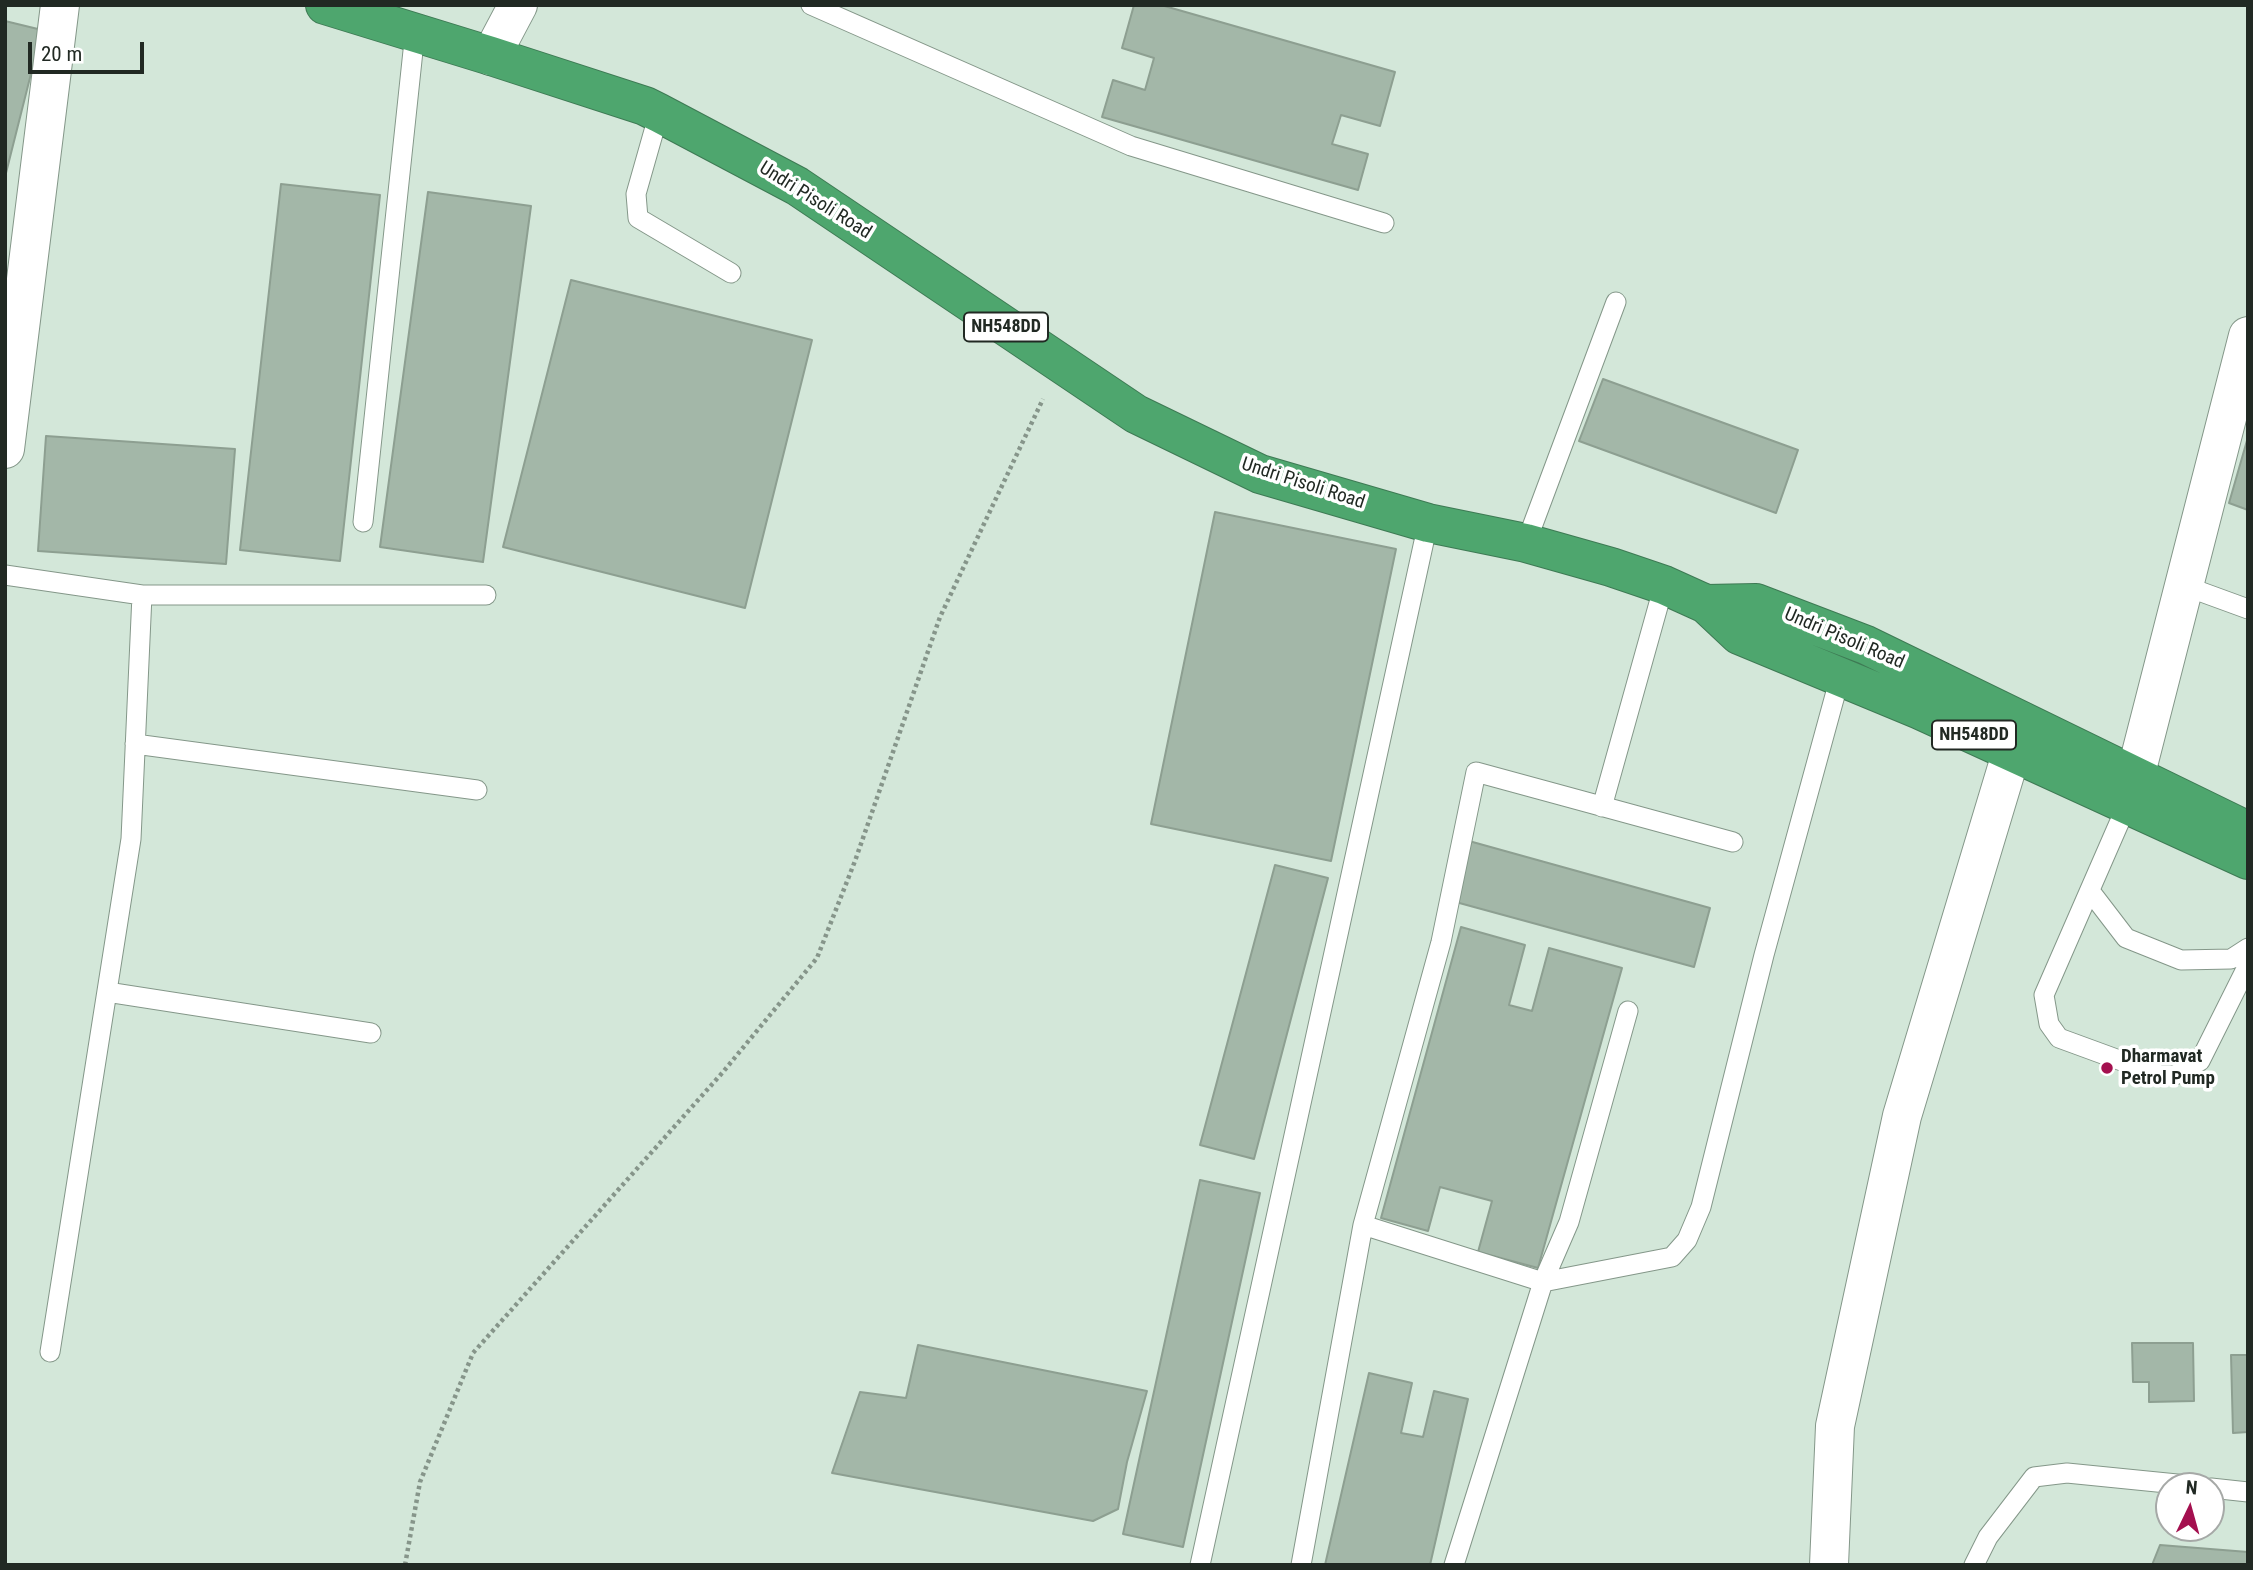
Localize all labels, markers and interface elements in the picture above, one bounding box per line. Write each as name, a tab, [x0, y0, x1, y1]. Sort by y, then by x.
scale bar	[32, 28, 147, 72]
text: 20 m	[41, 42, 82, 66]
street label: Undri Pisoli Road	[755, 157, 875, 245]
road number: NH548DD	[964, 312, 1048, 342]
street label: Undri Pisoli Road	[1239, 453, 1367, 515]
street label: Undri Pisoli Road	[1781, 603, 1907, 675]
road number: NH548DD	[1932, 720, 2016, 750]
place label: Dharmavat Petrol Pump	[2121, 1046, 2215, 1090]
marker: Dharmavat Petrol Pump	[2099, 1060, 2115, 1076]
north arrow	[2155, 1472, 2225, 1542]
text: N	[2185, 1476, 2198, 1500]

